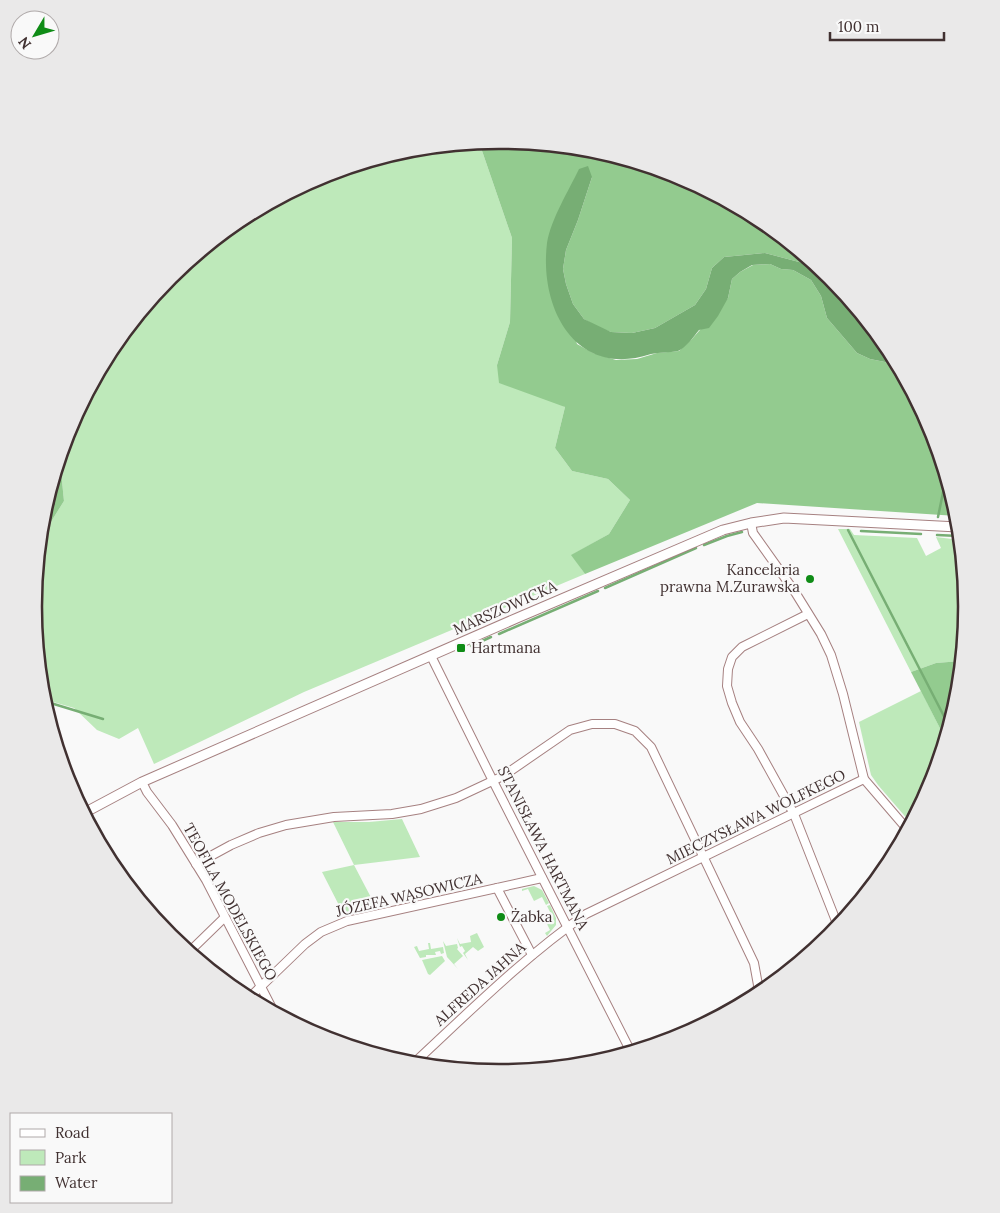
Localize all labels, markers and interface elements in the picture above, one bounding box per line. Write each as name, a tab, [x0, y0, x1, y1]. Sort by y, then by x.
north arrow	[10, 10, 60, 60]
scale bar	[830, 10, 944, 42]
text: 100 m	[838, 17, 879, 36]
text: N	[14, 33, 35, 53]
place label: Kancelaria prawna M.Zurawska	[660, 560, 800, 596]
marker: Kancelaria prawna M.Zurawska	[804, 573, 816, 585]
street label: MARSZOWICKA	[450, 576, 560, 639]
place label: Hartmana	[471, 638, 541, 657]
marker: Hartmana	[455, 642, 467, 654]
street label: STANISŁAWA HARTMANA	[494, 763, 593, 933]
street label: MIECZYSŁAWA WOLFKEGO	[663, 765, 849, 868]
street label: TEOFILA MODELSKIEGO	[179, 820, 282, 984]
street label: JÓZEFA WĄSOWICZA	[333, 868, 484, 921]
place label: Żabka	[511, 907, 553, 926]
marker: Żabka	[495, 911, 507, 923]
street label: ALFREDA JAHNA	[429, 937, 530, 1030]
legend	[10, 1113, 172, 1203]
text: Road	[55, 1123, 90, 1142]
text: Park	[55, 1148, 86, 1167]
text: Water	[55, 1173, 98, 1192]

